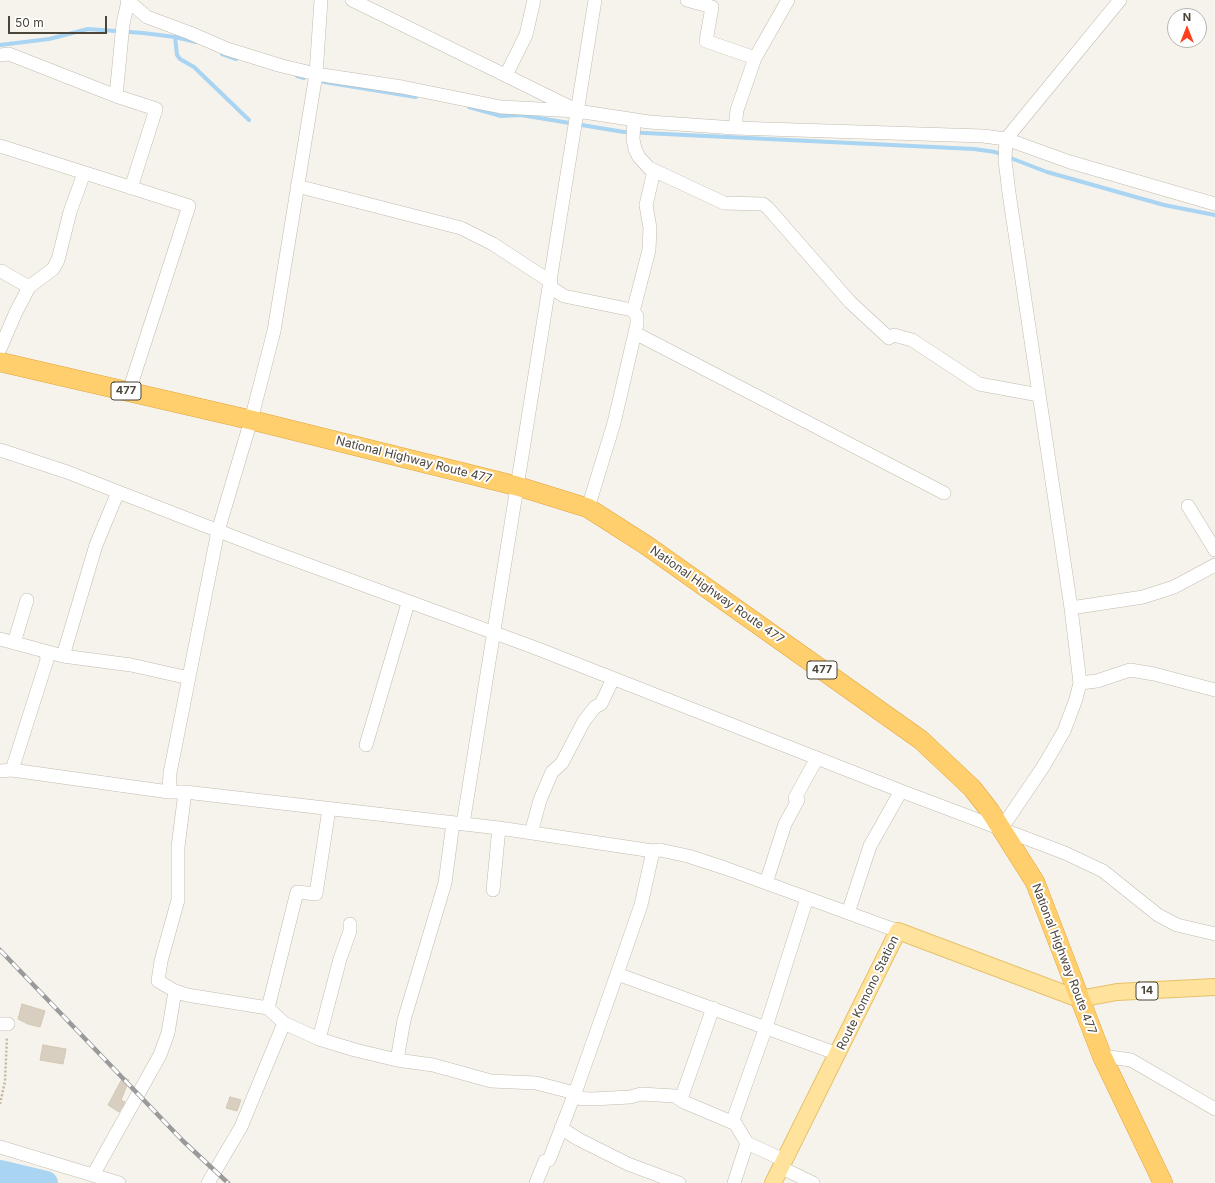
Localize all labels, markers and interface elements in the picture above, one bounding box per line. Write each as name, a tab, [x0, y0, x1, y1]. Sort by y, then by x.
scale bar	[10, 8, 109, 34]
north arrow	[1167, 8, 1207, 48]
text: N	[1183, 10, 1191, 24]
text: 50 m	[15, 15, 44, 30]
road number: 477	[111, 382, 141, 400]
street label: National Highway Route 477	[334, 434, 494, 486]
street label: National Highway Route 477	[647, 543, 787, 647]
road number: 477	[807, 661, 837, 679]
street label: National Highway Route 477	[1029, 882, 1099, 1036]
street label: Route Komono Station	[834, 933, 902, 1053]
road number: 14	[1136, 982, 1158, 1000]

